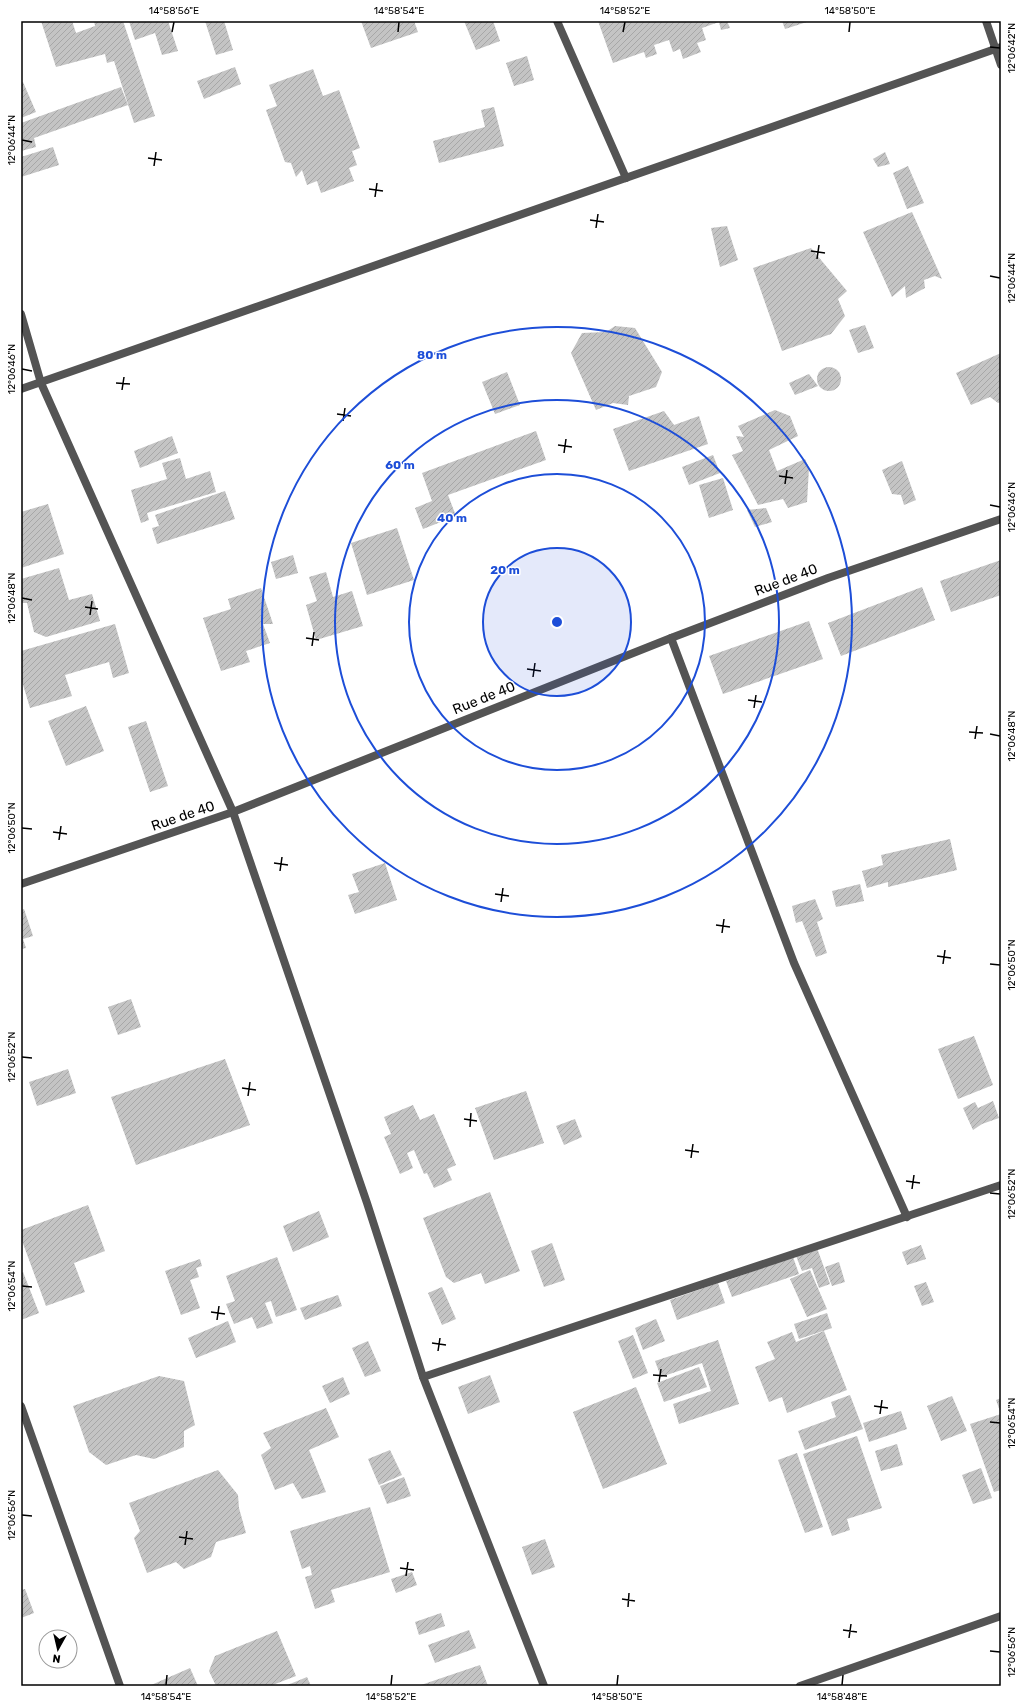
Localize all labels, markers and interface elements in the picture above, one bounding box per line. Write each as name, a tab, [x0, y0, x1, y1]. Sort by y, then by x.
text: 14°58'56"E	[149, 5, 199, 17]
text: 14°58'54"E	[374, 5, 424, 17]
text: 14°58'52"E	[600, 5, 650, 17]
text: 14°58'50"E	[825, 5, 875, 17]
text: 12°06'42"N	[1006, 23, 1018, 73]
text: 12°06'44"N	[6, 115, 18, 165]
text: 12°06'44"N	[1006, 253, 1018, 303]
text: 12°06'46"N	[6, 344, 18, 394]
text: 80 m	[417, 348, 447, 362]
text: 60 m	[385, 458, 415, 472]
text: 12°06'46"N	[1006, 482, 1018, 532]
text: 40 m	[437, 511, 467, 525]
street label: Rue de 40	[752, 560, 820, 600]
text: 20 m	[490, 563, 520, 577]
text: 12°06'48"N	[6, 572, 18, 623]
centre of rings	[550, 615, 564, 629]
street label: Rue de 40	[450, 678, 518, 718]
text: 12°06'48"N	[1006, 710, 1018, 761]
street label: Rue de 40	[149, 797, 217, 835]
text: 12°06'50"N	[6, 802, 18, 854]
text: 12°06'50"N	[1006, 939, 1018, 991]
text: 12°06'52"N	[6, 1032, 18, 1082]
text: 12°06'52"N	[1006, 1169, 1018, 1219]
text: 12°06'54"N	[6, 1261, 18, 1311]
text: 12°06'54"N	[1006, 1398, 1018, 1448]
text: 12°06'56"N	[6, 1490, 18, 1540]
text: 12°06'56"N	[1006, 1627, 1018, 1677]
north arrow	[38, 1629, 78, 1669]
text: N	[52, 1651, 62, 1665]
text: 14°58'54"E	[141, 1691, 191, 1703]
text: 14°58'52"E	[366, 1691, 416, 1703]
text: 14°58'50"E	[592, 1691, 642, 1703]
text: 14°58'48"E	[817, 1691, 867, 1703]

